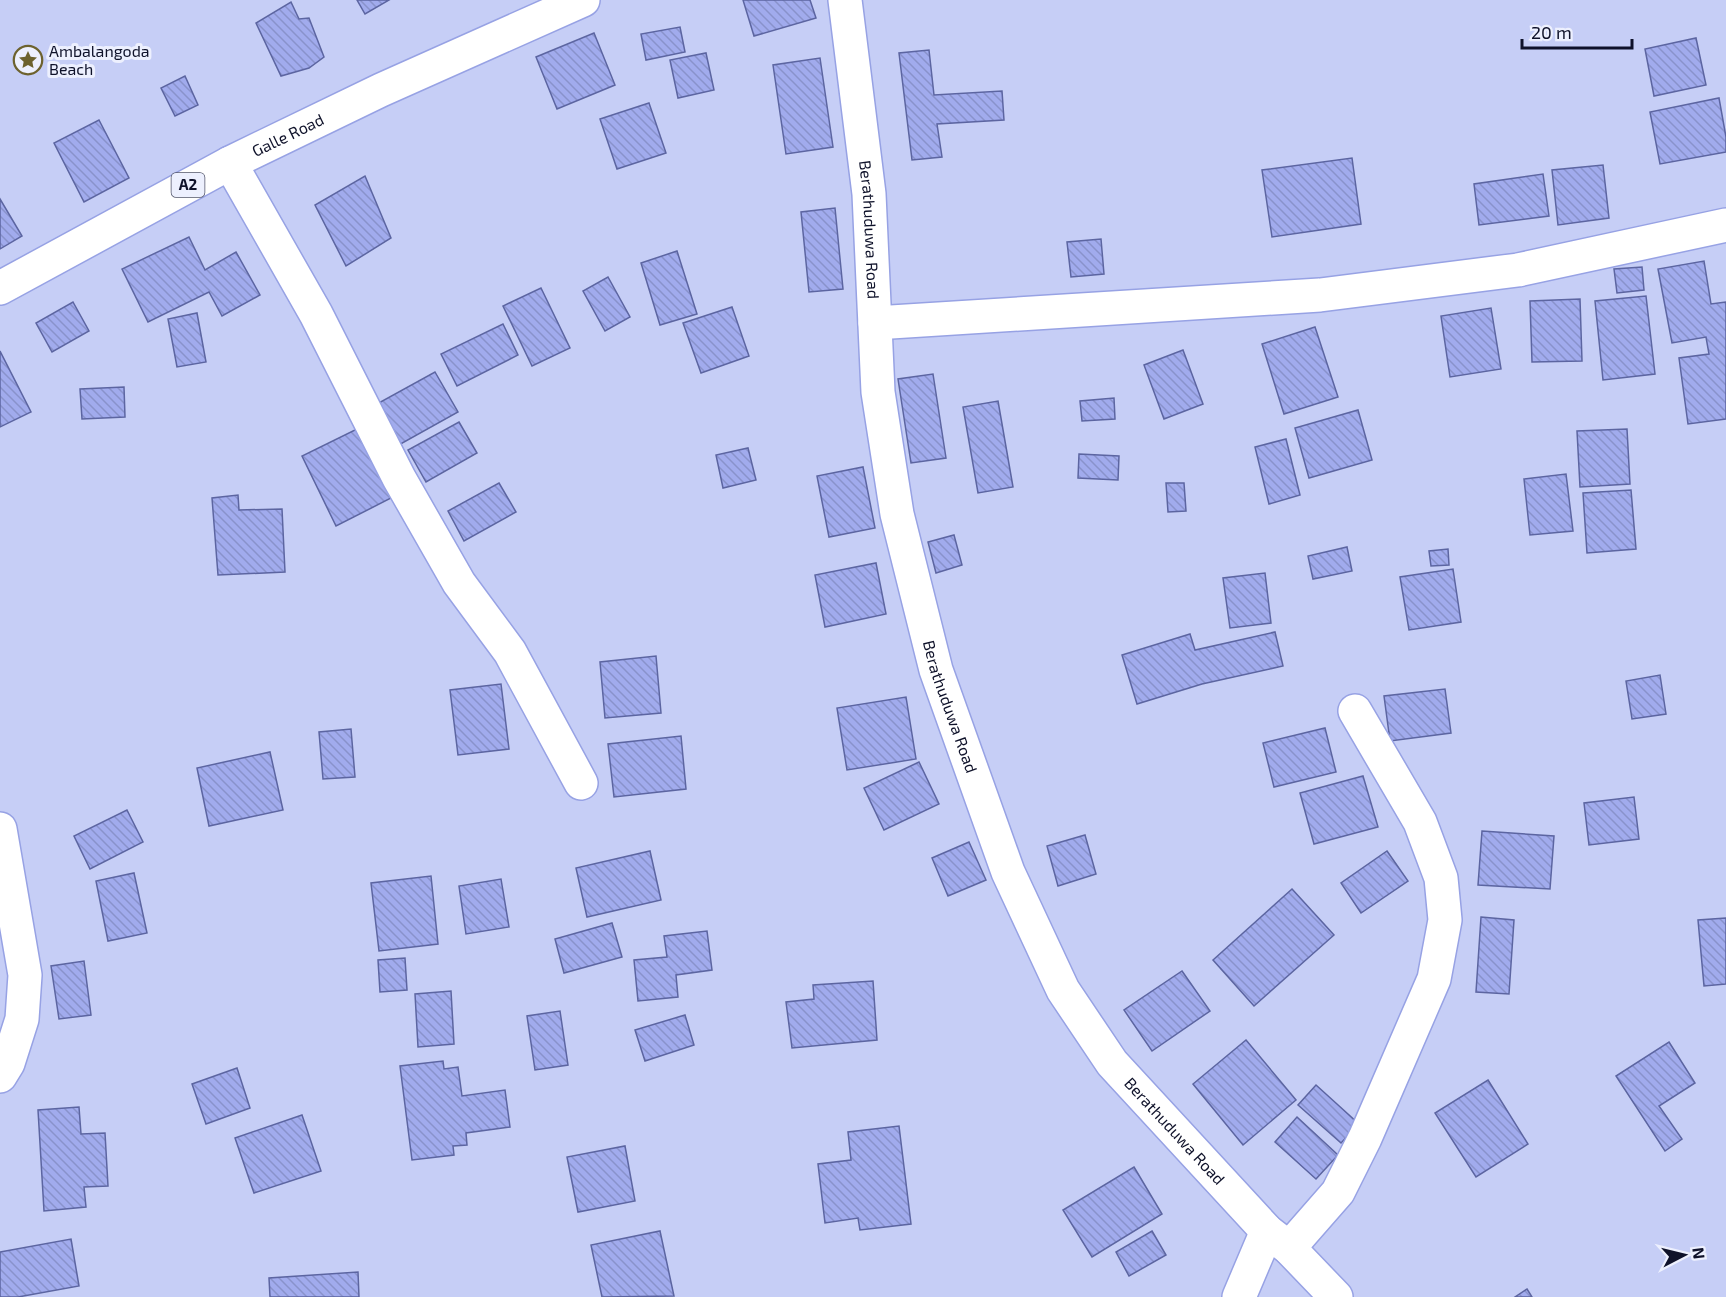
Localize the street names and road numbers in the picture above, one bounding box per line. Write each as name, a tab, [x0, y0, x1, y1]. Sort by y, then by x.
street label: Galle Road	[249, 109, 327, 160]
street label: Berathuduwa Road	[856, 159, 884, 299]
road number: A2	[172, 173, 204, 197]
street label: Berathuduwa Road	[920, 638, 982, 775]
street label: Berathuduwa Road	[1121, 1073, 1229, 1188]

